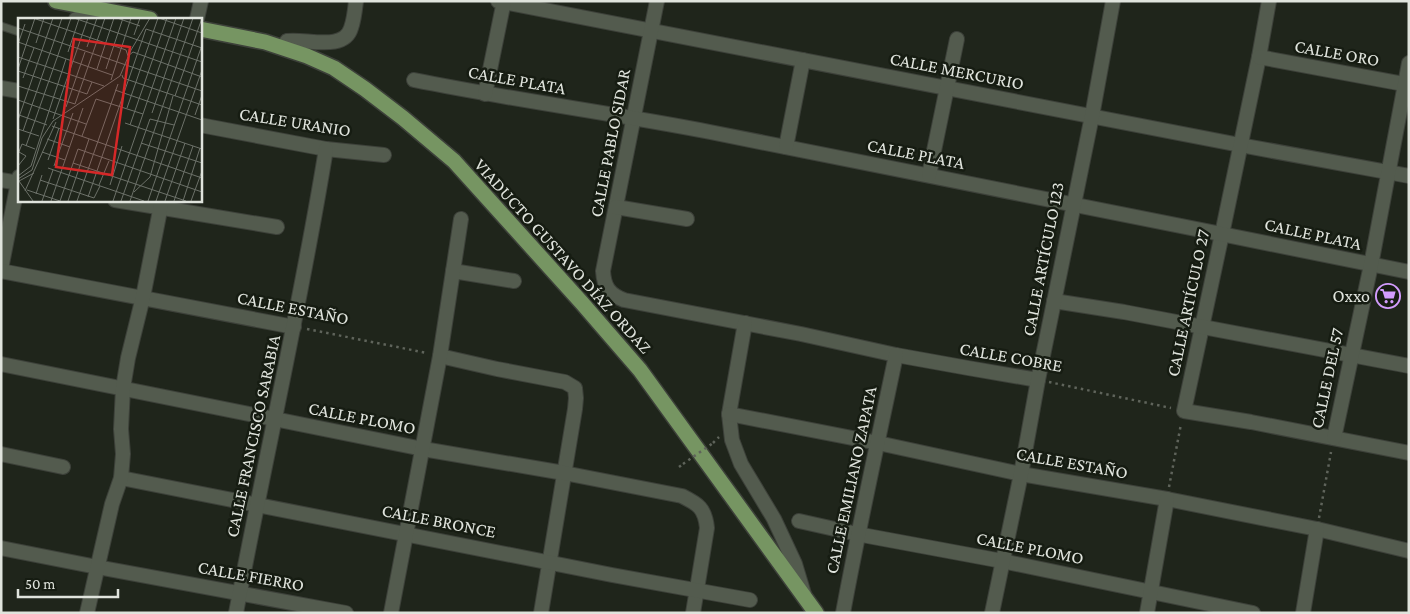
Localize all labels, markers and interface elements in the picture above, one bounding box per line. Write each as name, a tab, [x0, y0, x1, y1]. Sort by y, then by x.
inset map	[18, 18, 201, 201]
street label: CALLE ORO	[1293, 36, 1381, 70]
street label: CALLE MERCURIO	[888, 48, 1026, 94]
street label: CALLE PLATA	[467, 62, 568, 99]
street label: CALLE PABLO SIDAR	[586, 66, 634, 219]
street label: CALLE URANIO	[238, 103, 352, 141]
street label: CALLE PLATA	[866, 135, 967, 173]
street label: VIADUCTO GUSTAVO DÍAZ ORDAZ	[470, 155, 656, 357]
street label: CALLE ARTÍCULO 123	[1018, 180, 1068, 338]
street label: CALLE PLATA	[1263, 214, 1364, 254]
street label: CALLE ARTÍCULO 27	[1163, 228, 1213, 378]
supermarket icon: Oxxo	[1375, 283, 1401, 309]
place label: Oxxo	[1332, 286, 1370, 306]
street label: CALLE ESTAÑO	[236, 287, 350, 329]
street label: CALLE DEL 57	[1307, 326, 1347, 430]
street label: CALLE FRANCISCO SARABIA	[222, 332, 284, 539]
street label: CALLE COBRE	[958, 338, 1064, 376]
street label: CALLE EMILIANO ZAPATA	[821, 384, 881, 575]
street label: CALLE PLOMO	[307, 398, 417, 438]
street label: CALLE ESTAÑO	[1015, 443, 1129, 483]
street label: CALLE BRONCE	[380, 500, 498, 542]
street label: CALLE PLOMO	[975, 528, 1085, 568]
street label: CALLE FIERRO	[196, 557, 306, 595]
scale bar	[18, 566, 118, 598]
text: 50 m	[25, 576, 55, 592]

